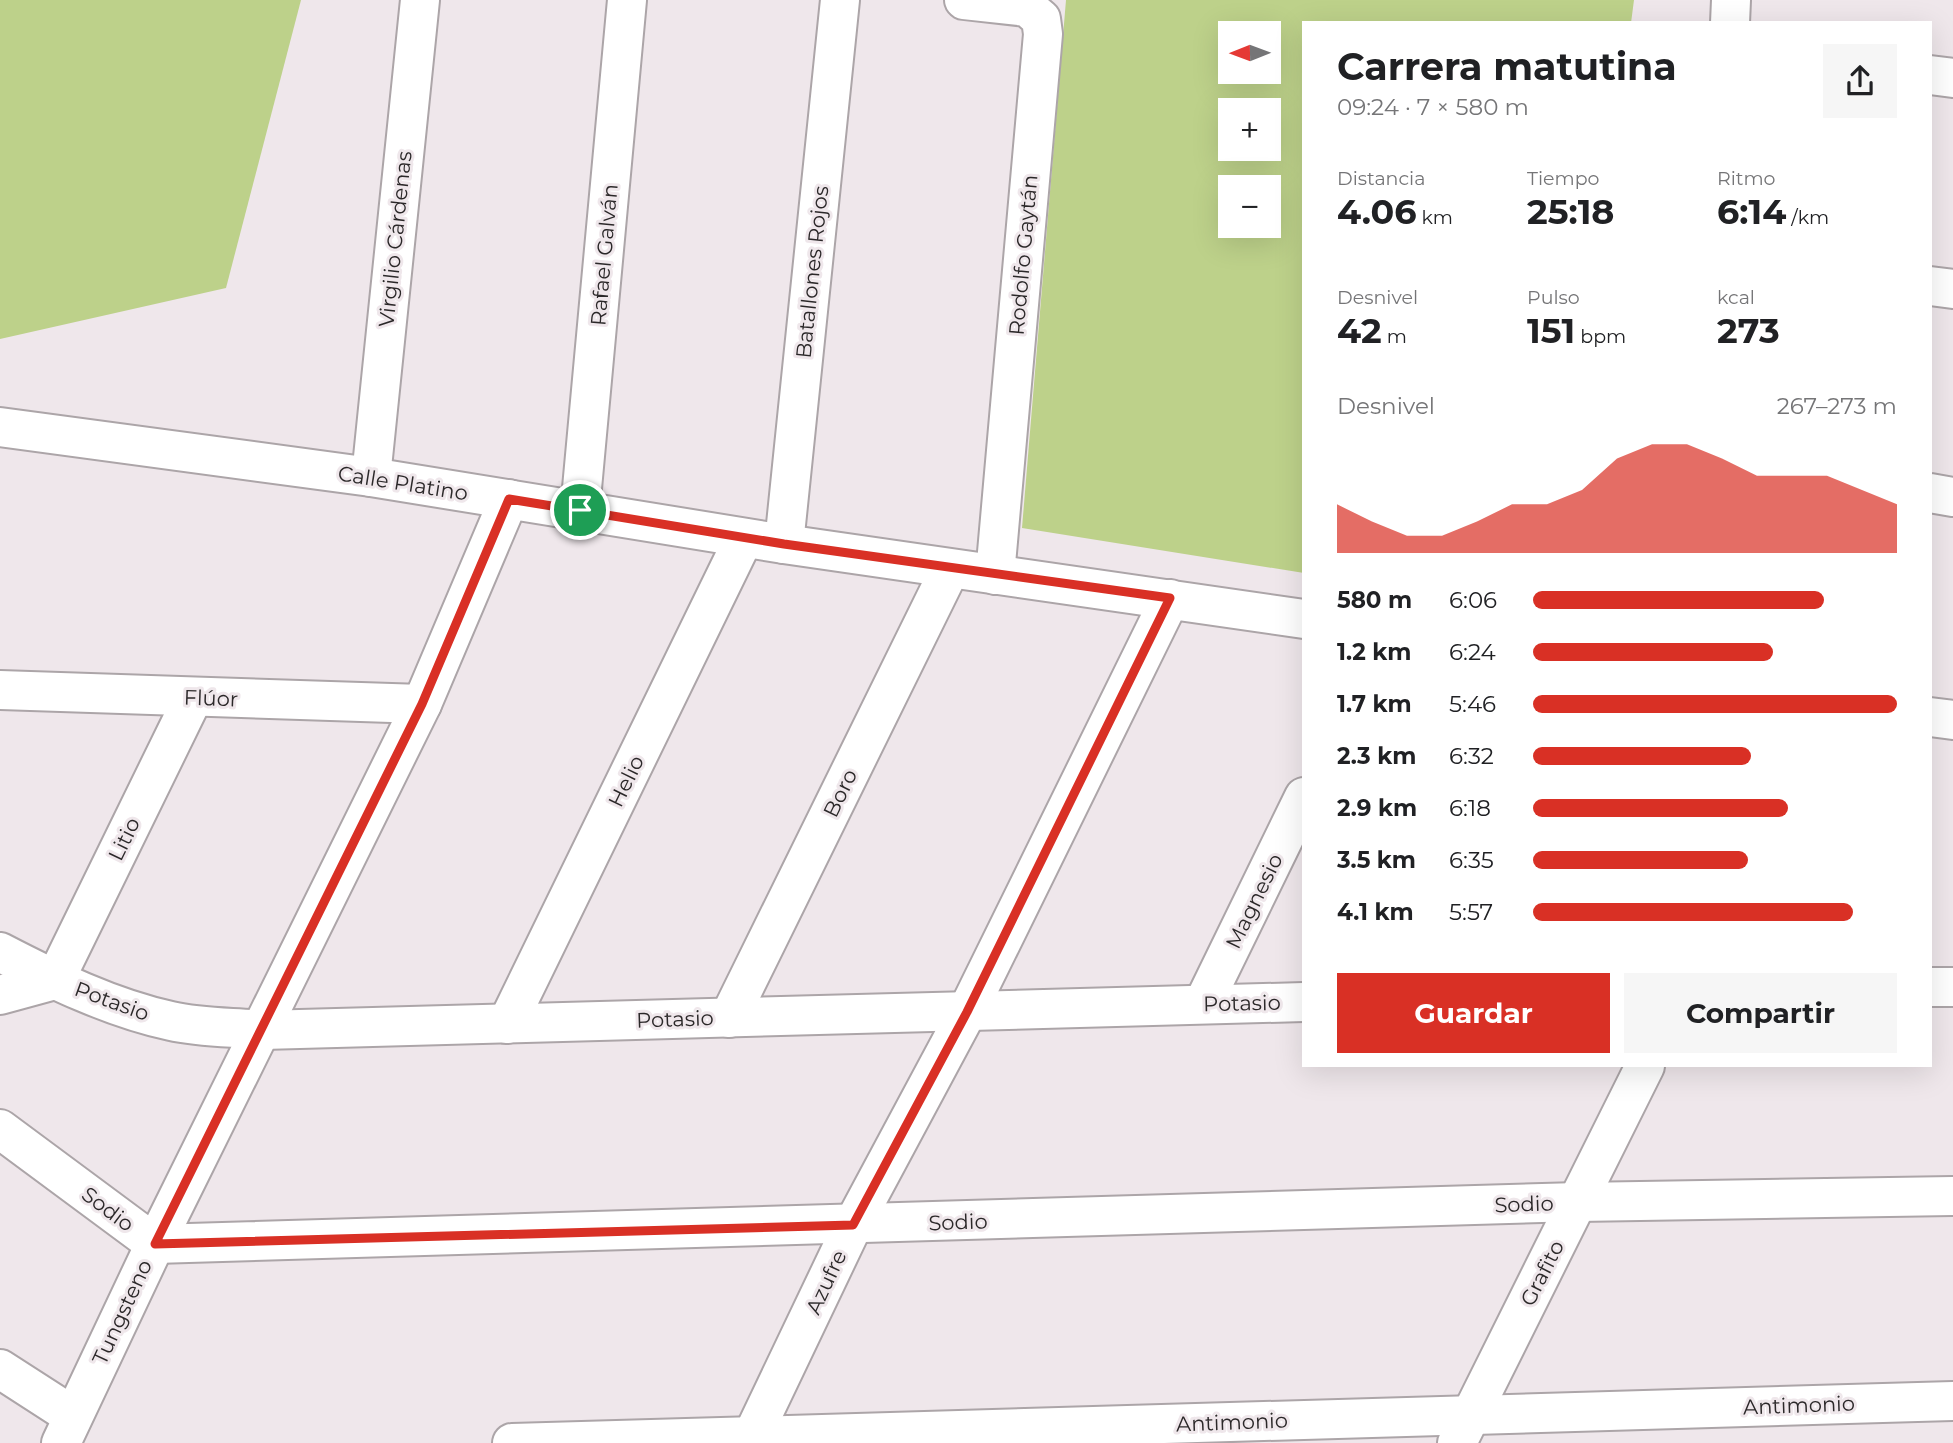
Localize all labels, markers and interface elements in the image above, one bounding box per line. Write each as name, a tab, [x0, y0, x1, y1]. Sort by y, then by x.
north arrow	[1218, 21, 1281, 84]
map controls	[1218, 21, 1281, 238]
text: Carrera matutina	[1337, 43, 1677, 90]
button: share	[1823, 44, 1897, 118]
text: 09:24 · 7 × 580 m	[1337, 93, 1529, 121]
button: +	[1218, 98, 1281, 161]
street label: Virgilio Cárdenas	[373, 150, 417, 328]
text: Distancia	[1337, 167, 1425, 190]
text: Tiempo	[1527, 167, 1599, 190]
text: Ritmo	[1717, 167, 1775, 190]
street label: Rodolfo Gaytán	[1004, 173, 1042, 337]
button: −	[1218, 175, 1281, 238]
street label: Rafael Galván	[585, 183, 623, 327]
street label: Batallones Rojos	[791, 185, 833, 359]
text: 4.06	[1337, 190, 1417, 233]
text: 25:18	[1527, 190, 1614, 233]
text: 6:14	[1717, 190, 1786, 233]
text: km	[1417, 206, 1453, 229]
text: /km	[1786, 206, 1829, 229]
text: Desnivel	[1337, 286, 1418, 309]
text: Pulso	[1527, 286, 1580, 309]
text: kcal	[1717, 286, 1755, 309]
text: 42	[1337, 309, 1382, 352]
text: 151	[1527, 309, 1575, 352]
text: 273	[1717, 309, 1780, 352]
text: m	[1382, 325, 1407, 348]
text: bpm	[1575, 325, 1626, 348]
text: Desnivel	[1337, 392, 1435, 420]
text: 267–273 m	[1777, 392, 1897, 420]
street label: Calle Platino	[336, 460, 470, 506]
pin	[550, 480, 610, 540]
icon: arrive	[561, 491, 599, 529]
text: 580 m	[1337, 586, 1412, 614]
text: 6:06	[1449, 586, 1497, 614]
text: 1.2 km	[1337, 638, 1411, 666]
text: 6:24	[1449, 638, 1496, 666]
street label: Flúor	[183, 685, 239, 711]
text: 1.7 km	[1337, 690, 1412, 718]
text: 5:46	[1449, 690, 1496, 718]
text: 2.3 km	[1337, 742, 1416, 770]
text: 6:32	[1449, 742, 1494, 770]
street label: Helio	[603, 751, 649, 811]
street label: Boro	[818, 765, 862, 821]
text: 2.9 km	[1337, 794, 1417, 822]
text: 6:18	[1449, 794, 1491, 822]
street label: Litio	[103, 813, 145, 865]
text: 3.5 km	[1337, 846, 1416, 874]
text: 6:35	[1449, 846, 1494, 874]
street label: Magnesio	[1220, 849, 1288, 953]
text: 4.1 km	[1337, 898, 1414, 926]
text: 5:57	[1449, 898, 1493, 926]
button: Guardar	[1337, 973, 1610, 1053]
button: Compartir	[1624, 973, 1897, 1053]
street label: Potasio	[71, 976, 153, 1026]
street label: Potasio	[1203, 990, 1281, 1016]
street label: Potasio	[636, 1005, 714, 1033]
street label: Sodio	[77, 1181, 139, 1237]
street label: Sodio	[1494, 1190, 1554, 1218]
street label: Sodio	[928, 1208, 988, 1236]
street label: Grafito	[1515, 1236, 1569, 1310]
street label: Azufre	[800, 1246, 852, 1318]
street label: Tungsteno	[87, 1256, 157, 1368]
street label: Antimonio	[1743, 1391, 1855, 1419]
street label: Antimonio	[1176, 1408, 1288, 1436]

